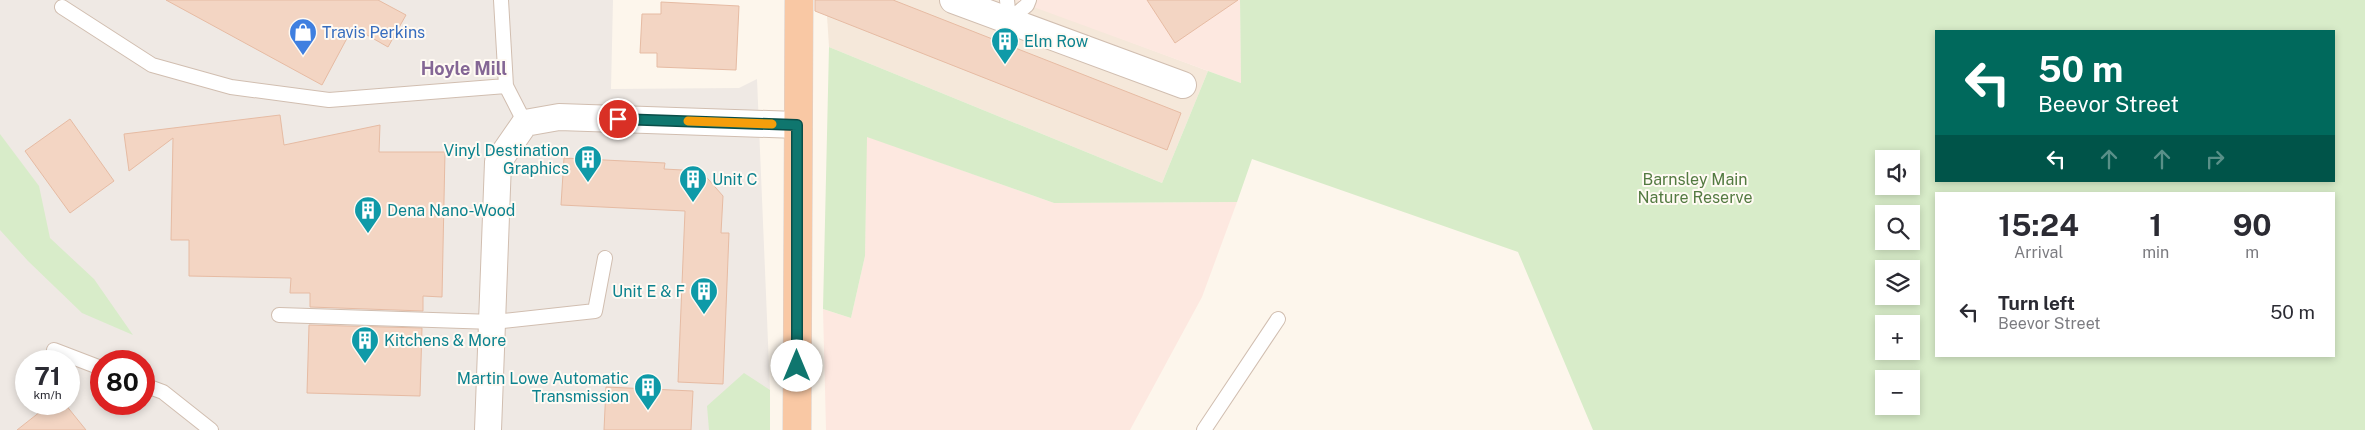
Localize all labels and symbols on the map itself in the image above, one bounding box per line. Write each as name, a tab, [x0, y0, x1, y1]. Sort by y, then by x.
shop icon: Travis Perkins	[288, 17, 318, 56]
place label: Travis Perkins	[322, 23, 425, 42]
building icon: Elm Row	[990, 26, 1020, 65]
place label: Elm Row	[1024, 32, 1089, 51]
district label: Hoyle Mill	[421, 58, 507, 79]
pin	[597, 98, 639, 140]
place label: Vinyl Destination Graphics	[443, 141, 569, 178]
building icon: Vinyl Destination Graphics	[573, 144, 603, 183]
building icon: Unit C	[678, 164, 708, 203]
place label: Unit C	[712, 170, 758, 189]
park label: Barnsley Main Nature Reserve	[1637, 170, 1753, 207]
building icon: Dena Nano-Wood	[353, 195, 383, 234]
place label: Dena Nano-Wood	[387, 201, 515, 220]
building icon: Unit E & F	[689, 276, 719, 315]
place label: Unit E & F	[612, 282, 685, 301]
building icon: Kitchens & More	[350, 325, 380, 364]
place label: Kitchens & More	[384, 331, 506, 350]
position arrow	[770, 339, 822, 391]
speed limit sign: 80	[90, 350, 155, 415]
place label: Martin Lowe Automatic Transmission	[457, 369, 629, 406]
building icon: Martin Lowe Automatic Transmission	[633, 372, 663, 411]

